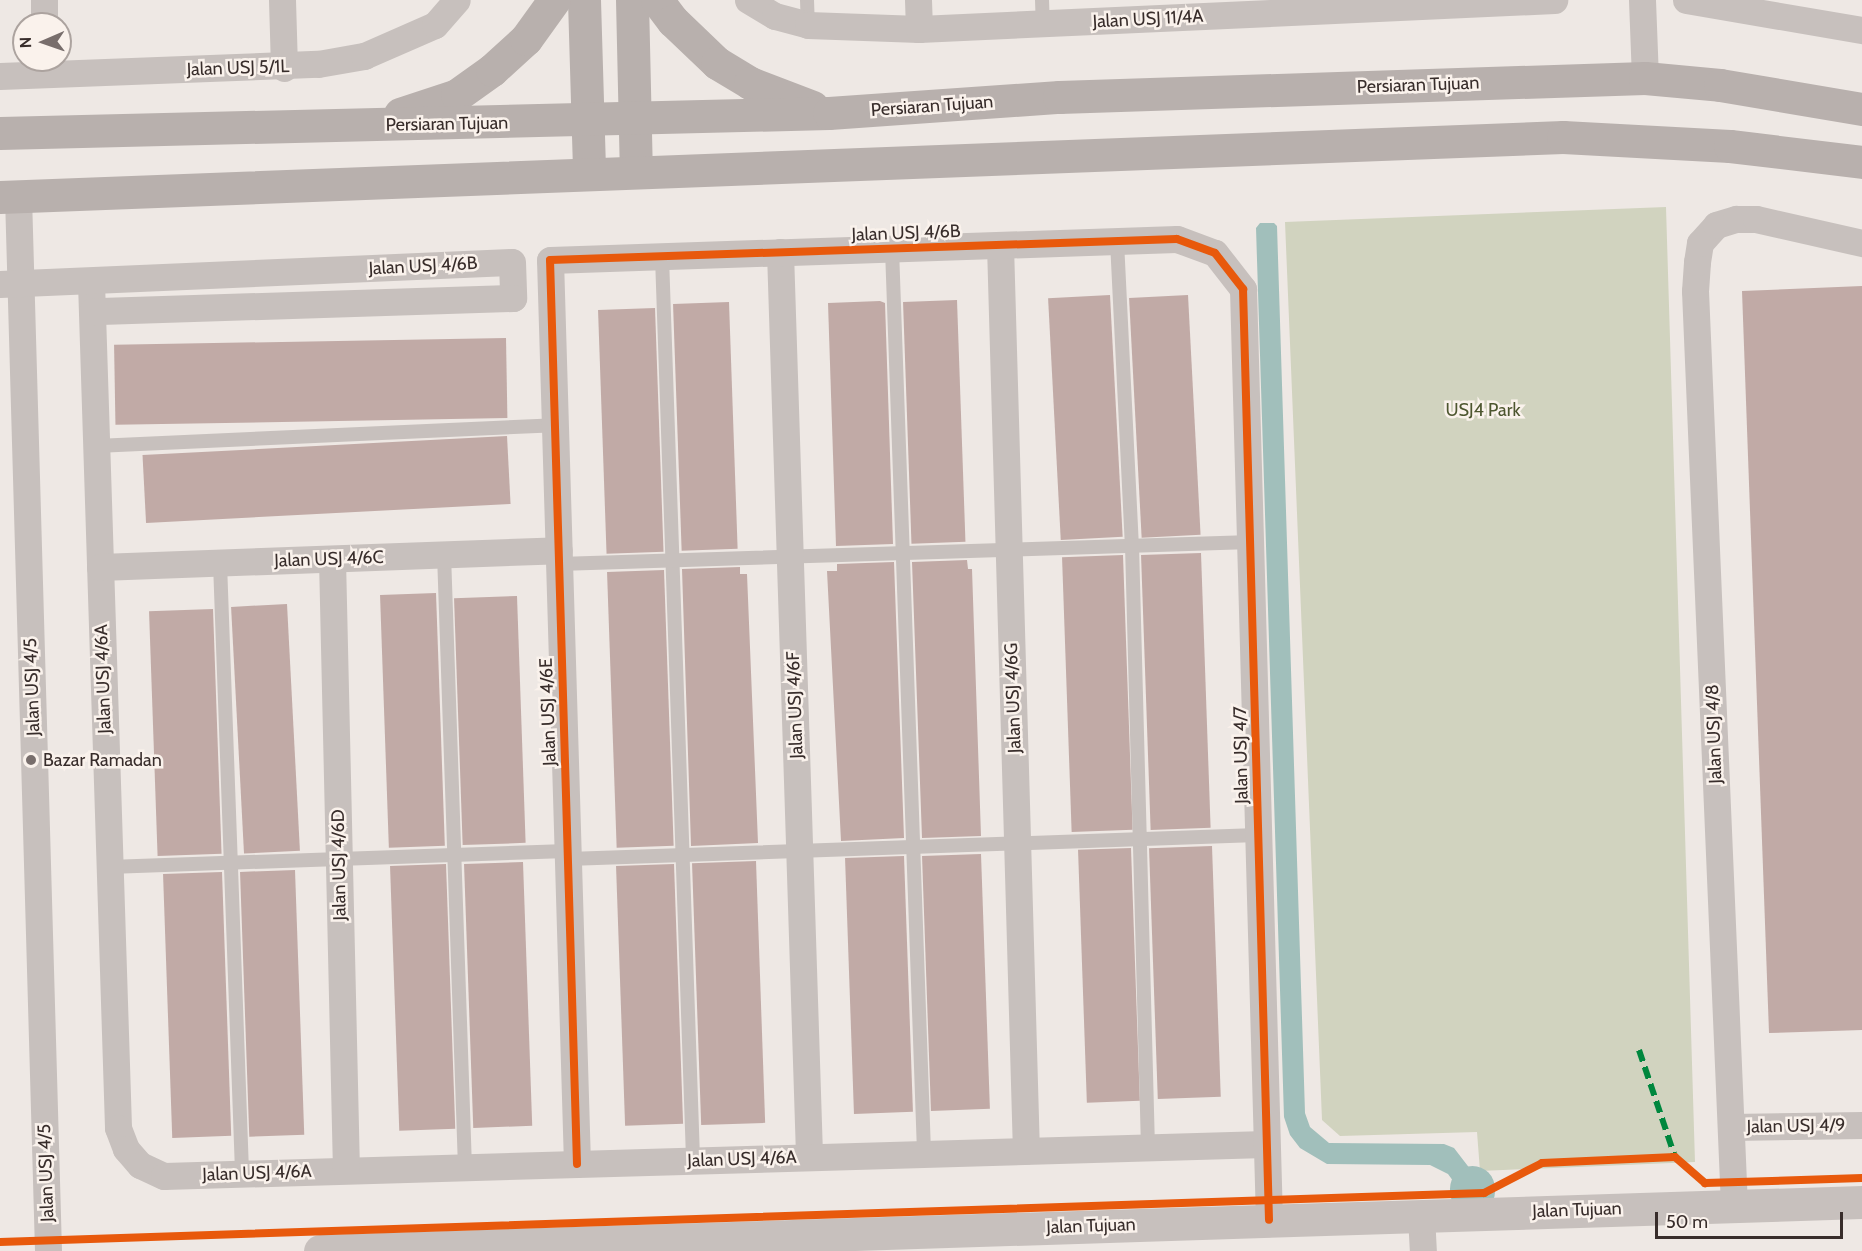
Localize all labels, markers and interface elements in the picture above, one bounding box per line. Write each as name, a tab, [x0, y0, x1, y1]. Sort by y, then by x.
street label: Jalan USJ 11/4A	[1092, 5, 1204, 33]
north arrow	[12, 12, 72, 72]
text: N	[16, 37, 35, 49]
street label: Jalan USJ 5/1L	[186, 55, 290, 81]
street label: Persiaran Tujuan	[1356, 72, 1480, 98]
street label: Persiaran Tujuan	[870, 91, 994, 121]
street label: Persiaran Tujuan	[386, 112, 508, 136]
street label: Jalan USJ 4/6B	[851, 220, 961, 246]
street label: Jalan USJ 4/6B	[368, 252, 478, 280]
park label: USJ4 Park	[1445, 399, 1521, 421]
street label: Jalan USJ 4/6C	[274, 546, 384, 572]
street label: Jalan USJ 4/6A	[90, 624, 116, 734]
street label: Jalan USJ 4/5	[19, 638, 45, 736]
street label: Jalan USJ 4/6G	[1000, 643, 1026, 753]
street label: Jalan USJ 4/6F	[782, 651, 808, 759]
street label: Jalan USJ 4/6E	[535, 658, 561, 766]
street label: Jalan USJ 4/8	[1701, 684, 1727, 784]
street label: Jalan USJ 4/7	[1229, 706, 1253, 804]
place label: Bazar Ramadan	[43, 749, 162, 771]
marker: Bazar Ramadan	[24, 753, 38, 767]
street label: Jalan USJ 4/6D	[327, 809, 351, 921]
street label: Jalan USJ 4/9	[1746, 1114, 1846, 1138]
street label: Jalan USJ 4/5	[33, 1124, 59, 1222]
street label: Jalan USJ 4/6A	[687, 1146, 797, 1172]
street label: Jalan USJ 4/6A	[202, 1160, 312, 1186]
street label: Jalan Tujuan	[1532, 1198, 1622, 1222]
scale bar	[1658, 1200, 1846, 1238]
text: 50 m	[1666, 1211, 1708, 1233]
street label: Jalan Tujuan	[1046, 1214, 1136, 1238]

